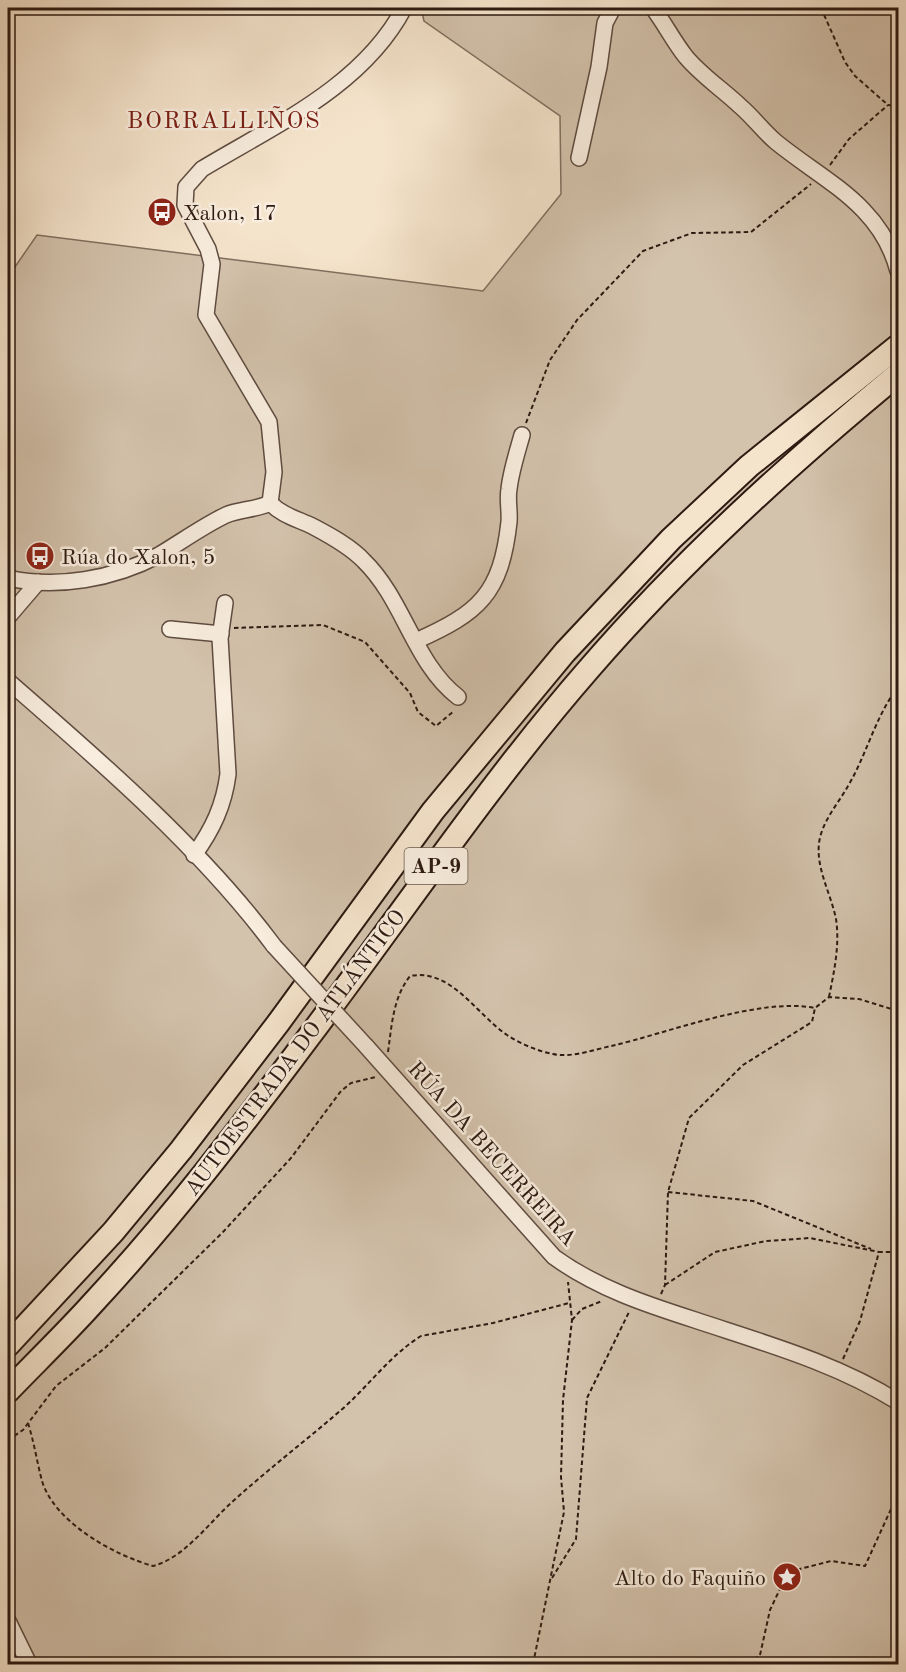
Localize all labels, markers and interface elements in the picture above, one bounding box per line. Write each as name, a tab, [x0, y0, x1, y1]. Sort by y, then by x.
district label: BORRALLIÑOS	[127, 105, 321, 134]
bus stop icon: Xalon, 17	[146, 196, 178, 228]
place label: Xalon, 17	[183, 203, 277, 225]
bus stop icon: Rúa do Xalon, 5	[24, 540, 56, 572]
place label: Rúa do Xalon, 5	[61, 547, 215, 569]
road number: AP-9	[404, 848, 468, 884]
street label: AUTOESTRADA DO ATLÁNTICO	[179, 904, 410, 1200]
street label: RÚA DA BECERREIRA	[403, 1055, 583, 1251]
place icon: Alto do Faquiño	[771, 1561, 803, 1593]
place label: Alto do Faquiño	[614, 1568, 766, 1590]

